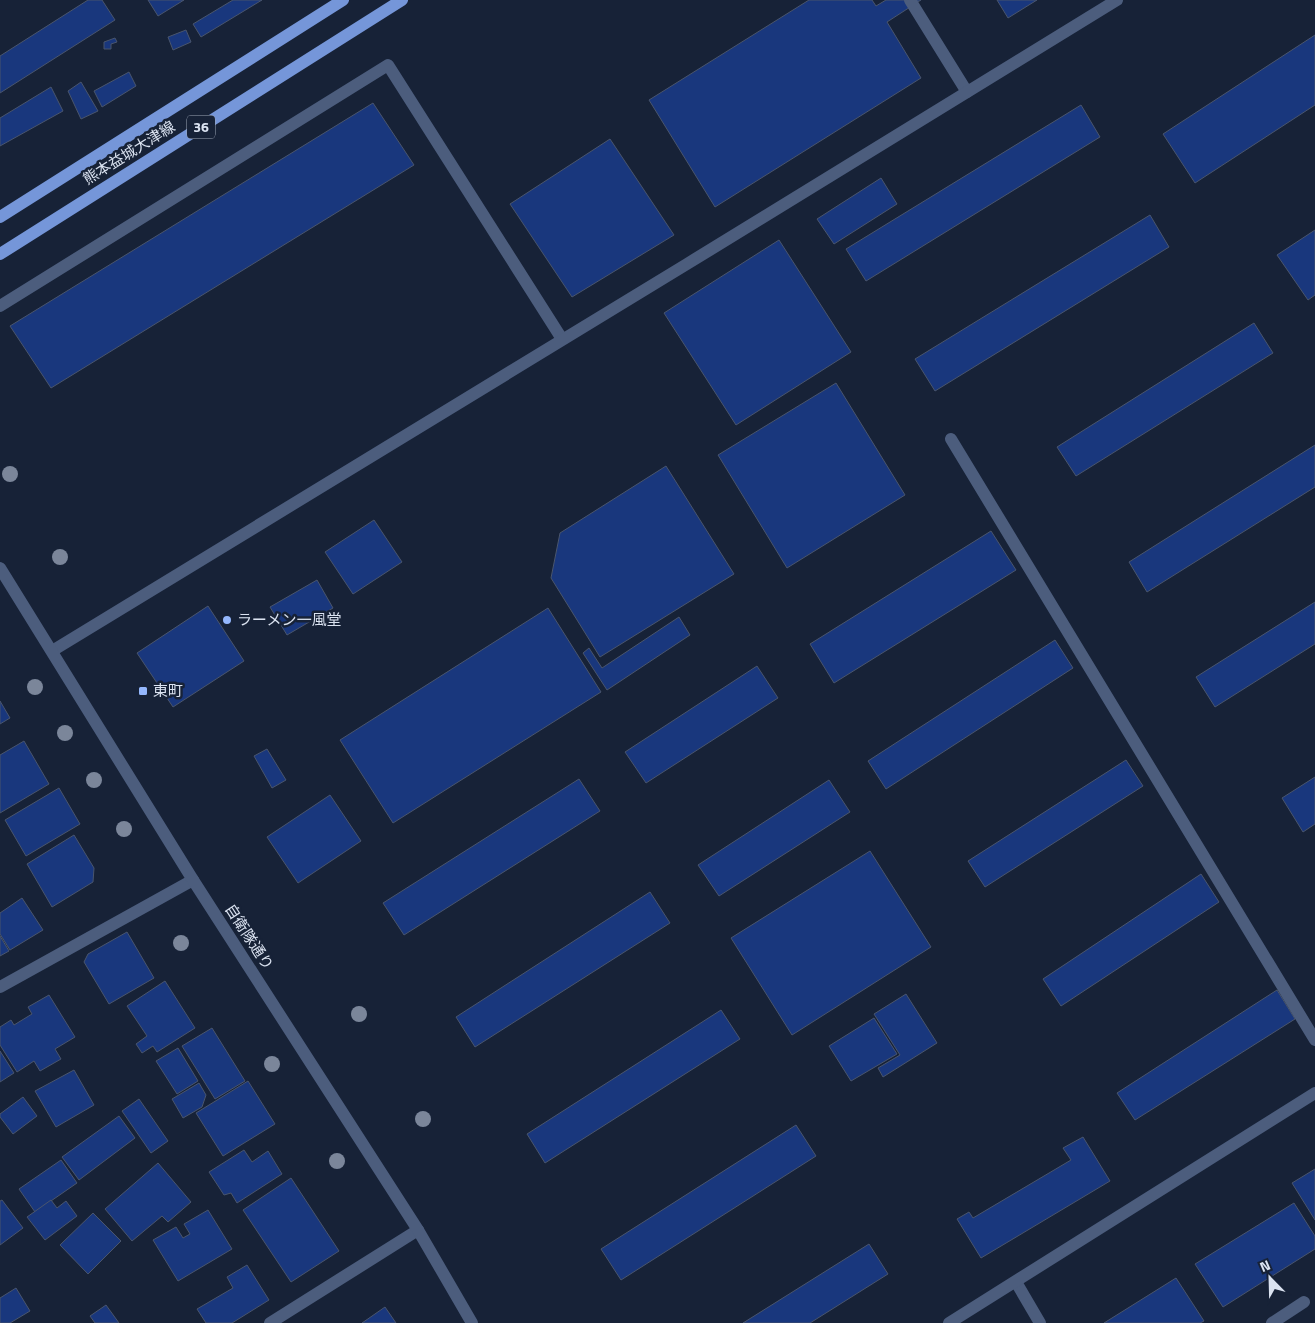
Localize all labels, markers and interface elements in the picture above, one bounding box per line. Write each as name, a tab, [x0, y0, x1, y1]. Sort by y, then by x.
street label: 熊本益城大津線	[78, 115, 179, 190]
road number: 36	[187, 115, 215, 138]
place label: ラーメン一風堂	[237, 608, 341, 631]
marker: ラーメン一風堂	[221, 614, 233, 626]
place label: 東町	[153, 679, 183, 702]
marker: 東町	[137, 685, 149, 697]
street label: 自衛隊通り	[219, 899, 279, 974]
north arrow	[1245, 1253, 1295, 1303]
text: N	[1256, 1254, 1273, 1277]

